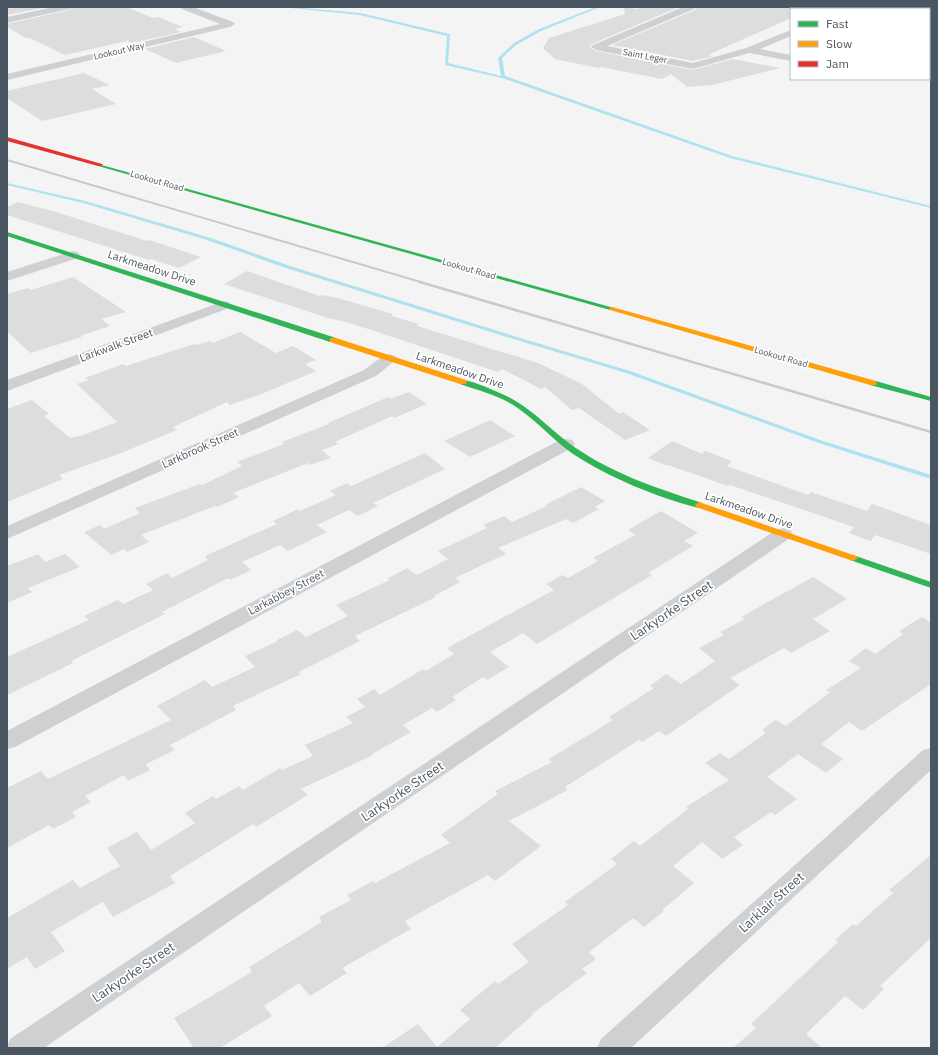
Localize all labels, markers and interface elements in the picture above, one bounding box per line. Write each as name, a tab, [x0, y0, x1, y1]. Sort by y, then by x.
legend	[790, 8, 930, 80]
text: Fast	[826, 16, 849, 31]
text: Slow	[826, 36, 852, 51]
street label: Lookout Way	[92, 39, 146, 62]
street label: Saint Leger	[622, 46, 669, 65]
text: Jam	[826, 56, 849, 71]
street label: Lookout Road	[129, 168, 185, 193]
street label: Larkmeadow Drive	[106, 247, 198, 289]
street label: Lookout Road	[441, 256, 497, 281]
street label: Larkwalk Street	[77, 325, 155, 365]
street label: Lookout Road	[753, 344, 809, 369]
street label: Larkmeadow Drive	[414, 348, 506, 392]
street label: Larkbrook Street	[159, 425, 241, 471]
street label: Larkmeadow Drive	[703, 488, 795, 532]
street label: Larkabbey Street	[246, 566, 327, 618]
street label: Larkyorke Street	[627, 577, 716, 644]
street label: Larkyorke Street	[358, 758, 447, 825]
street label: Larklair Street	[735, 869, 808, 936]
street label: Larkyorke Street	[89, 939, 178, 1006]

